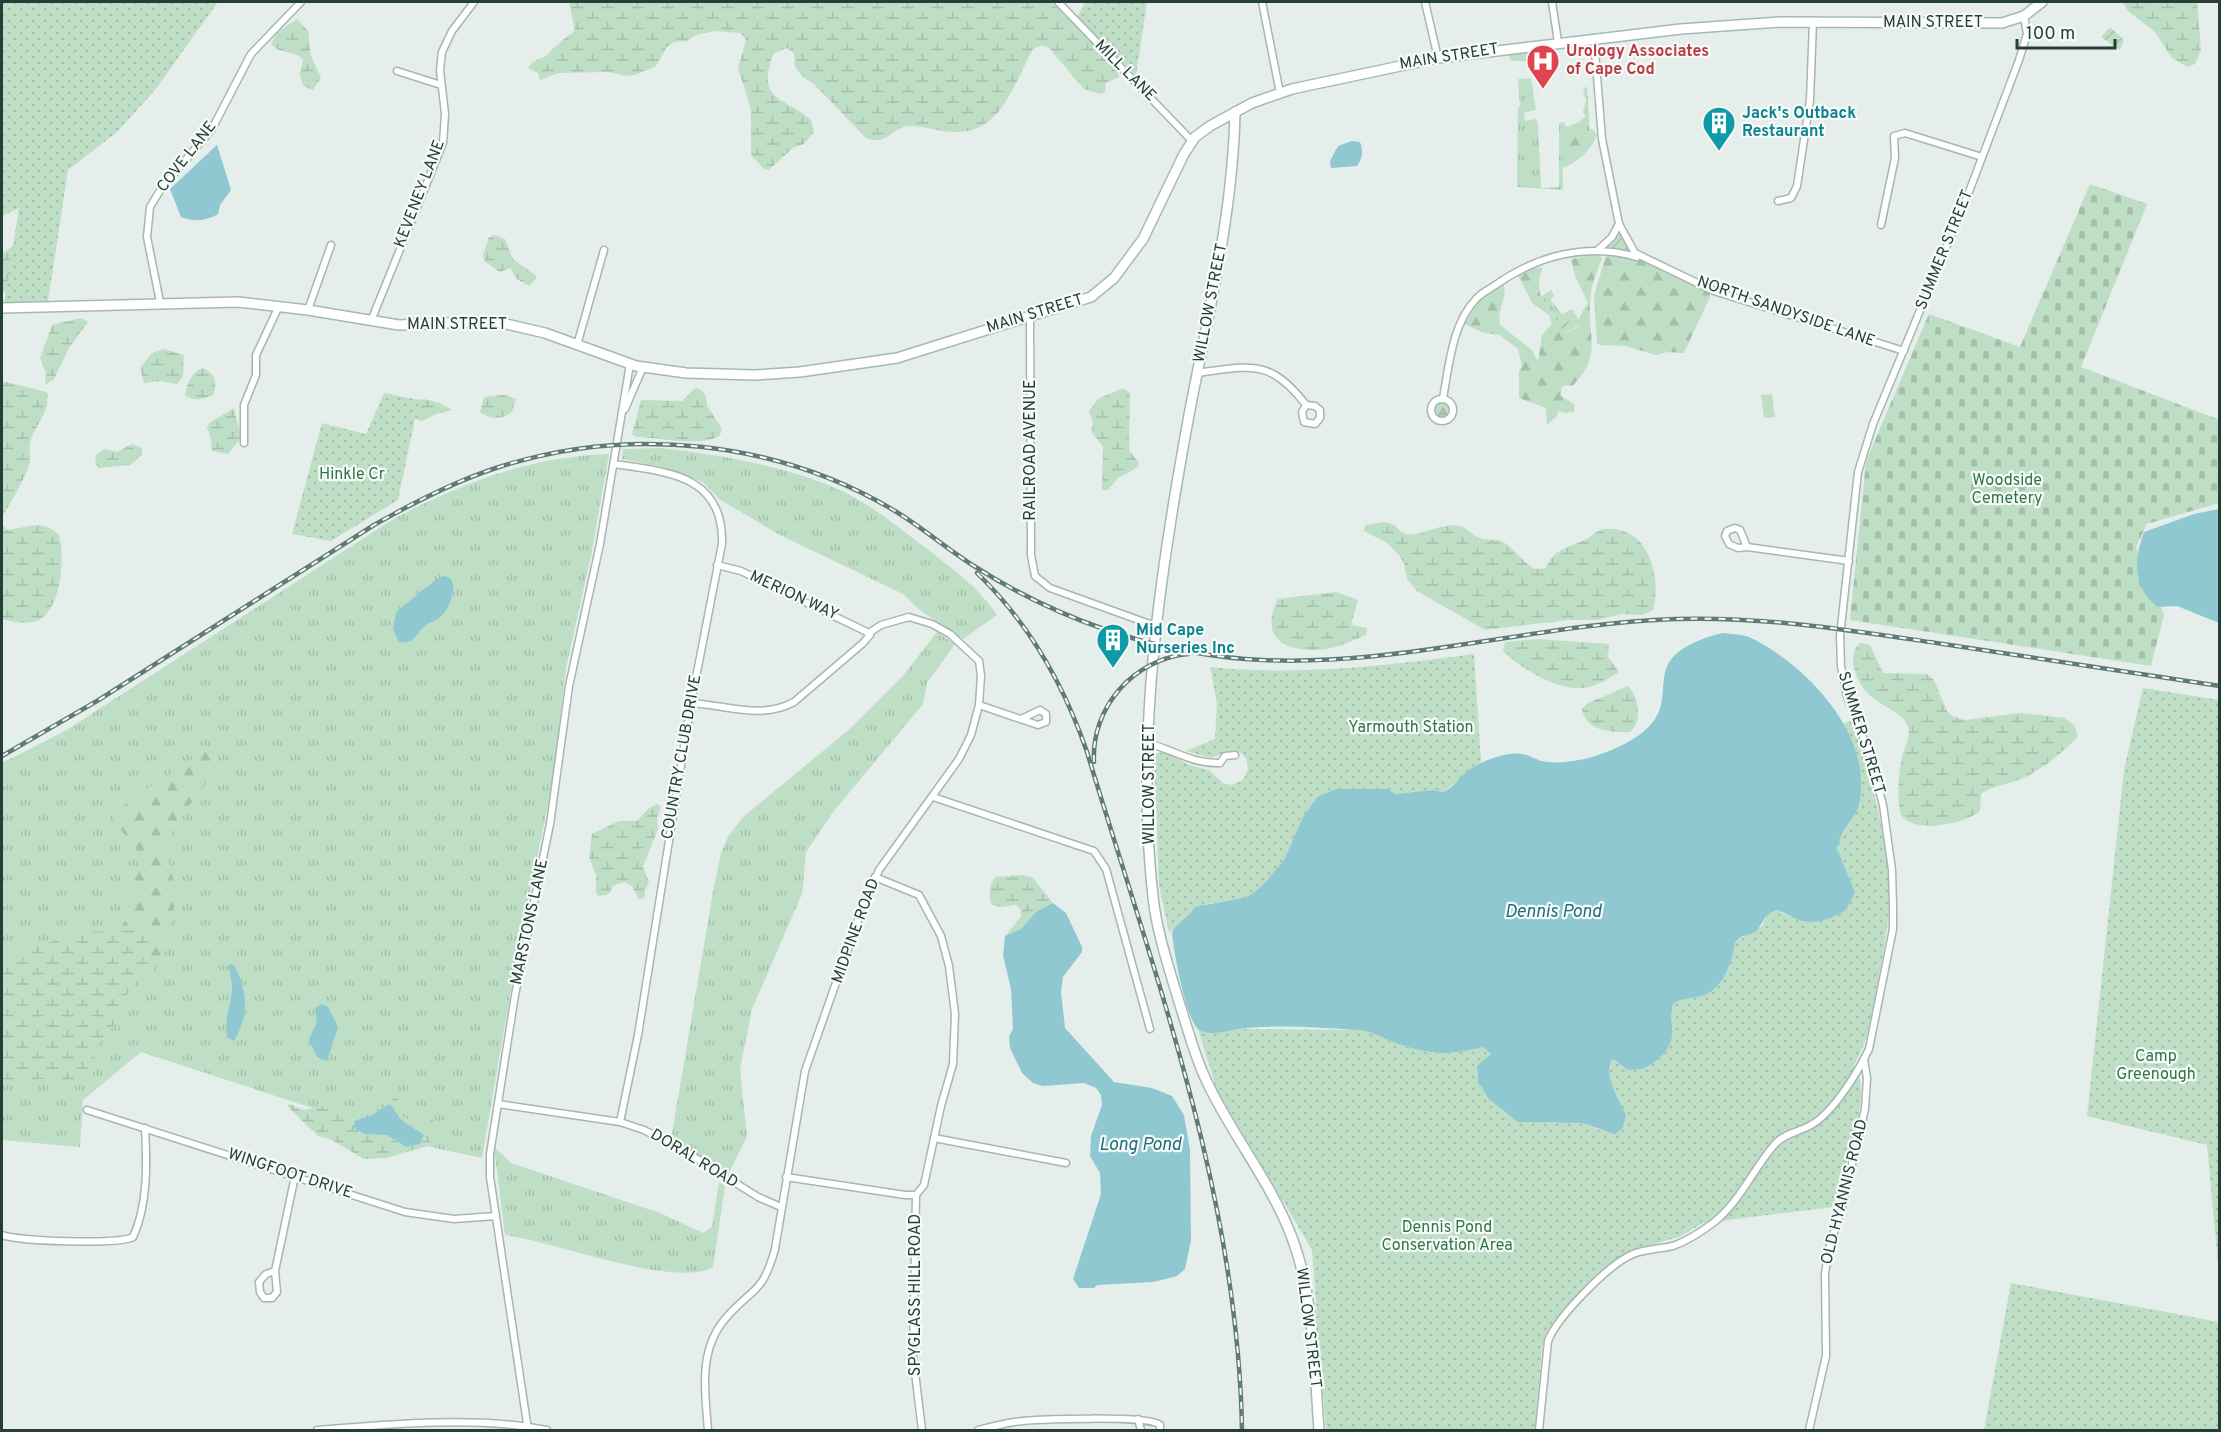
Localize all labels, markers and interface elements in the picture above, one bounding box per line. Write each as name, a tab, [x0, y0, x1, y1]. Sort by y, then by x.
scale bar	[2017, 12, 2114, 50]
street label: MAIN STREET	[1883, 13, 1983, 33]
text: 100 m	[2026, 23, 2075, 46]
street label: MILL LANE	[1090, 36, 1160, 106]
street label: MAIN STREET	[1398, 39, 1500, 75]
place label: Urology Associates of Cape Cod	[1566, 42, 1709, 80]
hospital icon: Urology Associates of Cape Cod	[1525, 43, 1561, 90]
place label: Jack's Outback Restaurant	[1742, 104, 1856, 142]
building icon: Jack's Outback Restaurant	[1701, 105, 1737, 152]
street label: COVE LANE	[153, 117, 221, 197]
street label: KEVENEY LANE	[390, 137, 450, 251]
street label: SUMMER STREET	[1912, 187, 1978, 313]
street label: WILLOW STREET	[1190, 242, 1232, 364]
street label: NORTH SANDYSIDE LANE	[1694, 272, 1878, 352]
street label: MAIN STREET	[984, 290, 1086, 338]
street label: MAIN STREET	[407, 315, 507, 335]
street label: RAILROAD AVENUE	[1021, 379, 1041, 521]
park label: Hinkle Cr	[319, 465, 385, 485]
park label: Woodside Cemetery	[1972, 471, 2042, 509]
street label: MERION WAY	[746, 567, 842, 625]
place label: Mid Cape Nurseries Inc	[1136, 621, 1235, 659]
building icon: Mid Cape Nurseries Inc	[1095, 622, 1131, 669]
street label: SUMMER STREET	[1833, 669, 1889, 797]
street label: COUNTRY CLUB DRIVE	[658, 673, 706, 841]
park label: Yarmouth Station	[1348, 718, 1474, 738]
street label: WILLOW STREET	[1140, 723, 1160, 845]
street label: MARSTONS LANE	[507, 857, 553, 987]
street label: MIDPINE ROAD	[828, 876, 884, 986]
water label: Dennis Pond	[1505, 901, 1603, 924]
park label: Camp Greenough	[2116, 1047, 2196, 1085]
street label: OLD HYANNIS ROAD	[1817, 1117, 1873, 1267]
street label: DORAL ROAD	[647, 1125, 741, 1193]
water label: Long Pond	[1099, 1134, 1182, 1157]
street label: WINGFOOT DRIVE	[225, 1144, 355, 1204]
street label: SPYGLASS HILL ROAD	[906, 1214, 926, 1376]
park label: Dennis Pond Conservation Area	[1381, 1218, 1513, 1256]
street label: WILLOW STREET	[1291, 1267, 1325, 1389]

